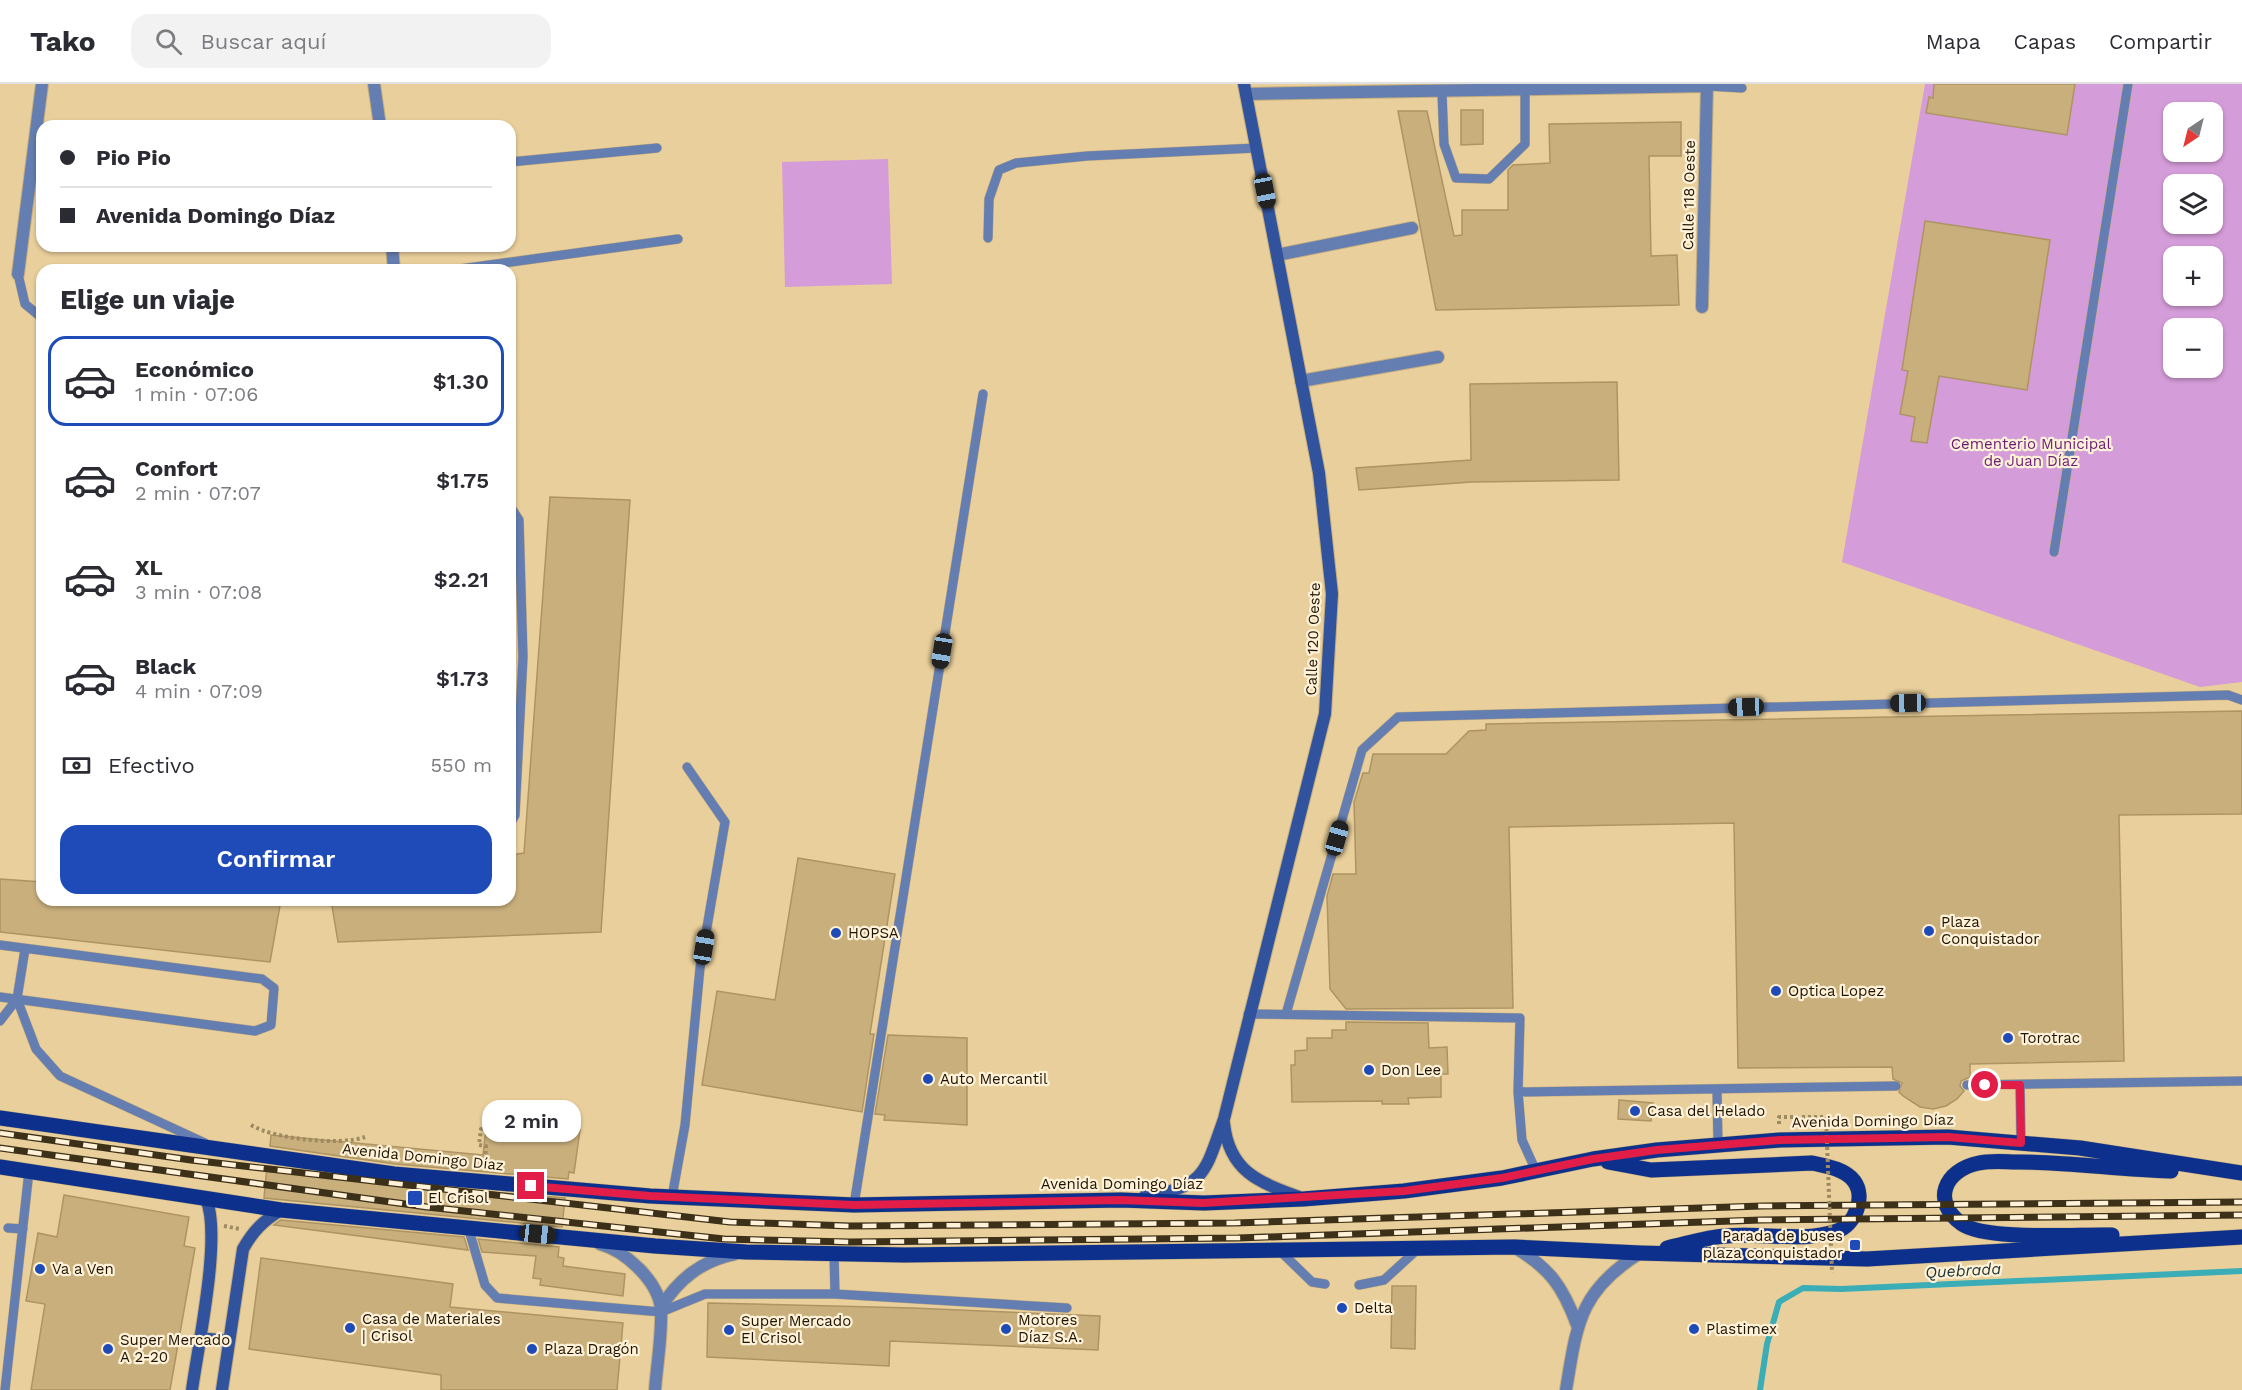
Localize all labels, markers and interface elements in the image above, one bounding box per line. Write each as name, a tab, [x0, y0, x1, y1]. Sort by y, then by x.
search box	[131, 14, 551, 68]
text: Tako	[30, 25, 95, 58]
icon: search	[152, 25, 185, 58]
text: Buscar aquí	[200, 29, 326, 54]
text: Mapa	[1926, 29, 1981, 54]
text: Capas	[2014, 29, 2076, 54]
text: Compartir	[2109, 29, 2212, 54]
north arrow	[2163, 102, 2223, 162]
map controls	[2163, 102, 2223, 378]
street label: Calle 118 Oeste	[1679, 140, 1699, 250]
text: Pio Pio	[96, 145, 171, 170]
car	[1253, 172, 1277, 210]
button: layers	[2163, 174, 2223, 234]
text: Avenida Domingo Díaz	[96, 203, 335, 228]
button: +	[2163, 246, 2223, 306]
text: Elige un viaje	[60, 284, 235, 316]
button: −	[2163, 318, 2223, 378]
icon: car	[63, 354, 117, 408]
text: Económico	[135, 357, 254, 382]
text: $1.30	[433, 369, 489, 394]
text: 1 min · 07:06	[135, 382, 258, 406]
park label: Cementerio Municipal de Juan Díaz	[1951, 435, 2112, 470]
icon: car	[63, 453, 117, 507]
text: Confort	[135, 456, 218, 481]
text: $1.75	[436, 468, 489, 493]
text: 2 min · 07:07	[135, 481, 261, 505]
icon: car	[63, 552, 117, 606]
text: XL	[135, 555, 163, 580]
text: $2.21	[434, 567, 489, 592]
text: 3 min · 07:08	[135, 580, 262, 604]
street label: Calle 120 Oeste	[1302, 582, 1324, 696]
car	[930, 632, 954, 670]
icon: car	[63, 651, 117, 705]
text: Black	[135, 654, 196, 679]
text: $1.73	[436, 666, 489, 691]
text: 4 min · 07:09	[135, 679, 263, 703]
car	[1890, 694, 1926, 712]
car	[1728, 697, 1764, 717]
icon: cash	[60, 749, 93, 782]
text: Efectivo	[108, 753, 195, 778]
text: 550 m	[430, 753, 492, 777]
car	[1323, 818, 1351, 858]
button: Confirmar	[60, 825, 492, 894]
place label: Plaza Conquistador	[1941, 913, 2039, 948]
place label: HOPSA	[848, 924, 899, 942]
marker: Plaza Conquistador	[1922, 924, 1936, 938]
marker: HOPSA	[829, 926, 843, 940]
car	[692, 928, 716, 966]
place label: Optica Lopez	[1788, 982, 1884, 1000]
marker: Optica Lopez	[1769, 984, 1783, 998]
place label: Torotrac	[2020, 1029, 2080, 1047]
marker: Torotrac	[2001, 1031, 2015, 1045]
place label: Don Lee	[1381, 1061, 1441, 1079]
marker: Don Lee	[1362, 1063, 1376, 1077]
place label: Auto Mercantil	[940, 1070, 1048, 1088]
route start	[1971, 1071, 1998, 1098]
marker: Auto Mercantil	[921, 1072, 935, 1086]
callout: 2 min	[482, 1099, 580, 1141]
place label: Casa del Helado	[1647, 1102, 1765, 1120]
marker: Casa del Helado	[1628, 1104, 1642, 1118]
text: 2 min	[504, 1109, 559, 1133]
street label: Avenida Domingo Díaz	[1792, 1111, 1954, 1131]
street label: Avenida Domingo Díaz	[341, 1140, 505, 1174]
route end	[517, 1172, 544, 1199]
street label: Avenida Domingo Díaz	[1041, 1175, 1203, 1193]
marker: El Crisol	[406, 1189, 424, 1207]
place label: El Crisol	[428, 1189, 489, 1207]
car	[519, 1223, 557, 1245]
place label: Parada de buses plaza conquistador	[1703, 1227, 1843, 1262]
marker: Parada de buses plaza conquistador	[1848, 1238, 1862, 1252]
water label: Quebrada	[1925, 1259, 2002, 1282]
place label: Va a Ven	[52, 1260, 114, 1278]
marker: Va a Ven	[33, 1262, 47, 1276]
place label: Delta	[1354, 1299, 1393, 1317]
marker: Delta	[1335, 1301, 1349, 1315]
place label: Casa de Materiales | Crisol	[362, 1310, 501, 1345]
place label: Motores Díaz S.A.	[1018, 1311, 1082, 1346]
place label: Super Mercado El Crisol	[741, 1312, 851, 1347]
place label: Plastimex	[1706, 1320, 1777, 1338]
marker: Casa de Materiales | Crisol	[343, 1321, 357, 1335]
marker: Motores Díaz S.A.	[999, 1322, 1013, 1336]
marker: Plastimex	[1687, 1322, 1701, 1336]
marker: Super Mercado El Crisol	[722, 1323, 736, 1337]
place label: Super Mercado A 2-20	[120, 1331, 230, 1366]
place label: Plaza Dragón	[544, 1340, 639, 1358]
marker: Super Mercado A 2-20	[101, 1342, 115, 1356]
marker: Plaza Dragón	[525, 1342, 539, 1356]

